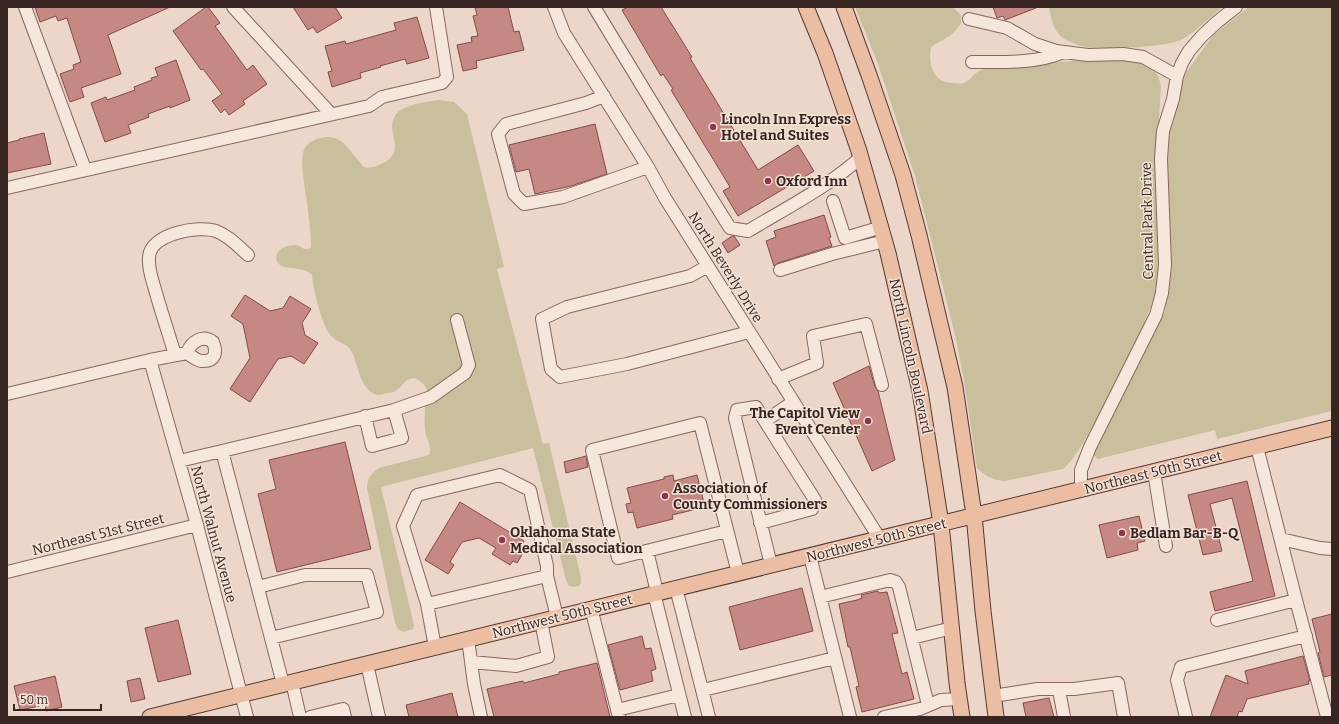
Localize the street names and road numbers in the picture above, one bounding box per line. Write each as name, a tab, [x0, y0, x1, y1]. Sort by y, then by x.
street label: Central Park Drive	[1138, 162, 1157, 280]
street label: North Beverly Drive	[685, 209, 766, 326]
street label: North Lincoln Boulevard	[886, 277, 935, 435]
street label: Northeast 50th Street	[1083, 447, 1224, 498]
street label: North Walnut Avenue	[187, 464, 240, 604]
street label: Northeast 51st Street	[30, 510, 166, 559]
street label: Northwest 50th Street	[804, 515, 948, 566]
street label: Northwest 50th Street	[490, 591, 634, 642]

